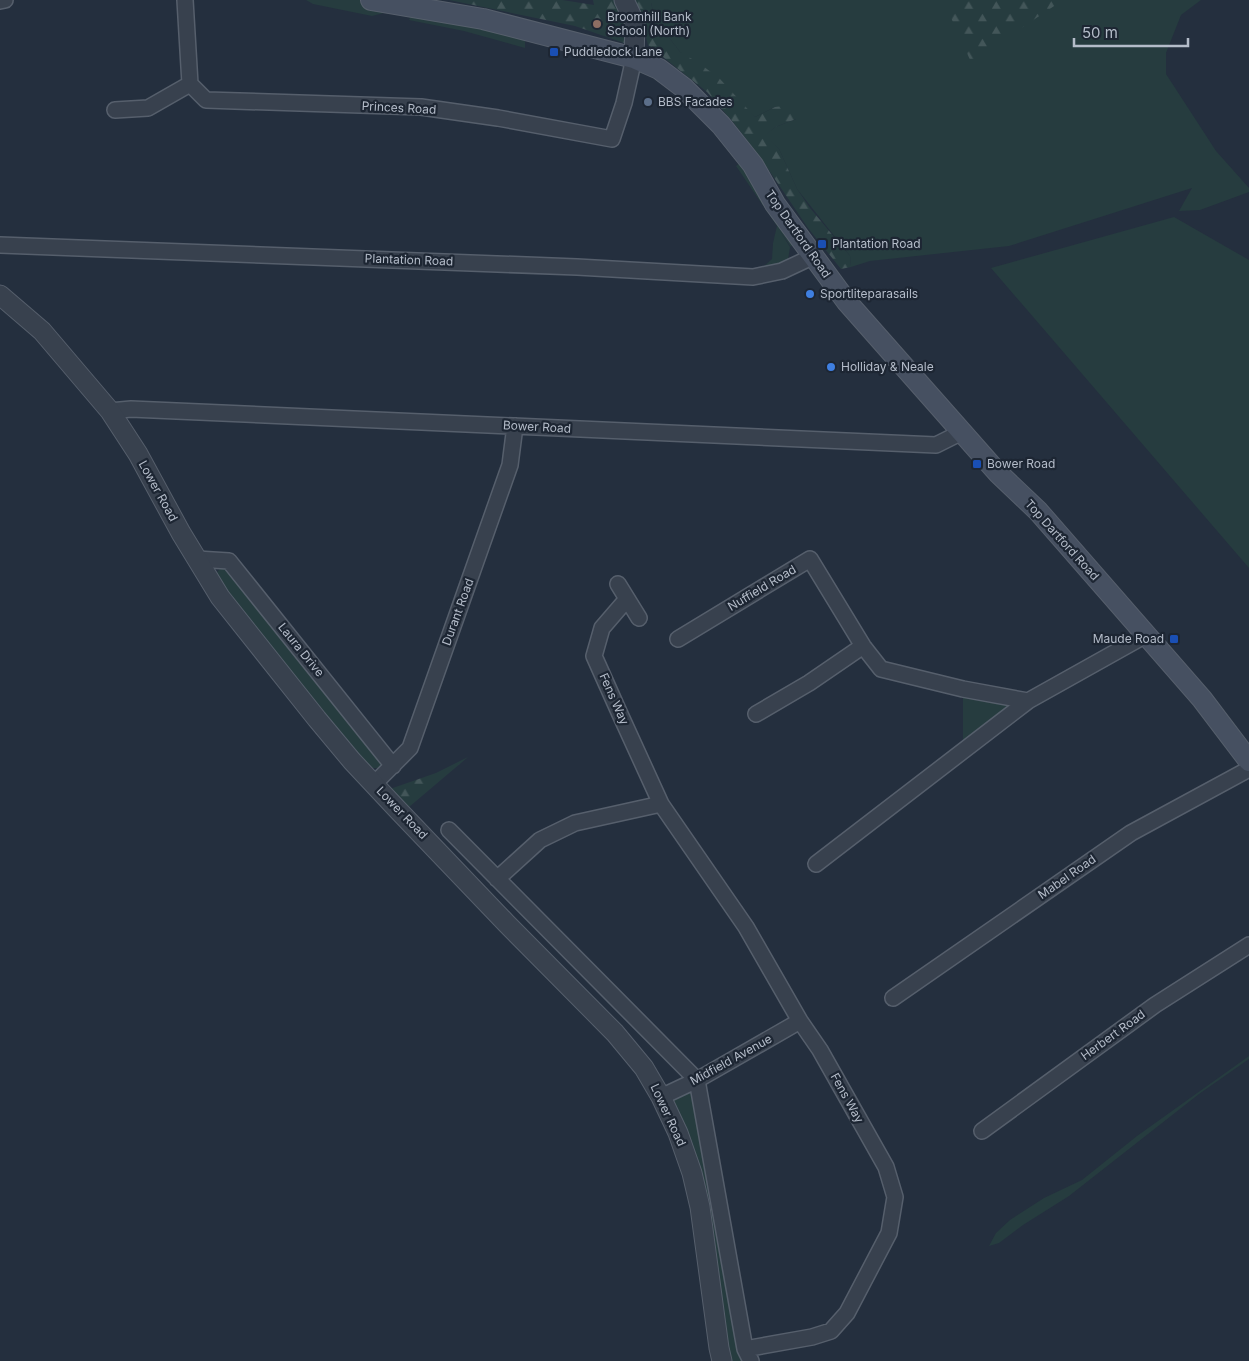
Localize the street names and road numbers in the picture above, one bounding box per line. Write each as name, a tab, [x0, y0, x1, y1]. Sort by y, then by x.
street label: Princes Road	[361, 98, 437, 117]
street label: Top Dartford Road	[763, 187, 834, 281]
street label: Plantation Road	[365, 250, 454, 269]
street label: Bower Road	[503, 417, 572, 436]
street label: Lower Road	[136, 458, 181, 524]
street label: Top Dartford Road	[1022, 496, 1103, 583]
street label: Nuffield Road	[725, 561, 799, 614]
street label: Durant Road	[438, 576, 477, 647]
street label: Laura Drive	[275, 620, 328, 680]
street label: Fens Way	[596, 671, 633, 727]
street label: Lower Road	[374, 783, 431, 842]
street label: Mabel Road	[1035, 851, 1099, 902]
street label: Herbert Road	[1078, 1006, 1148, 1063]
street label: Midfield Avenue	[687, 1031, 774, 1088]
street label: Fens Way	[828, 1070, 867, 1126]
street label: Lower Road	[647, 1081, 689, 1148]

